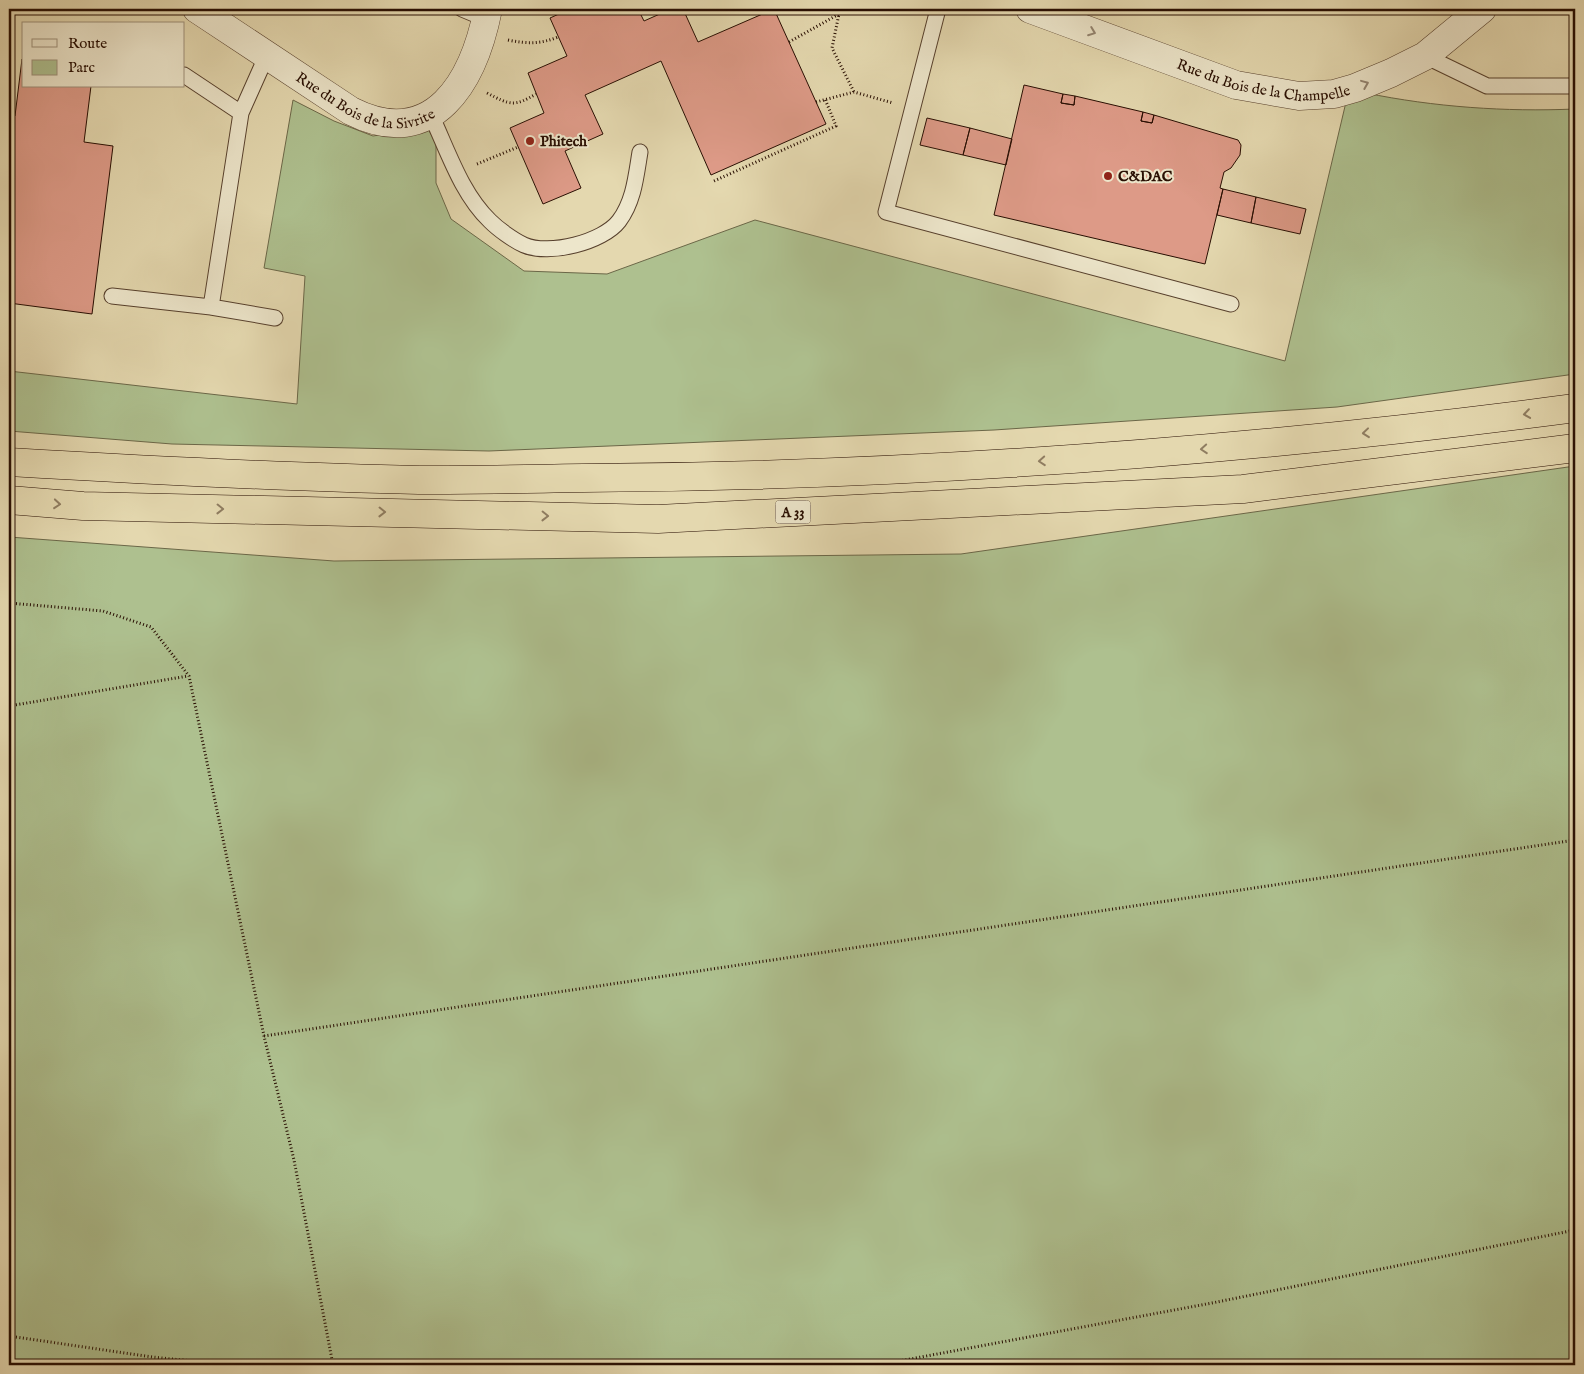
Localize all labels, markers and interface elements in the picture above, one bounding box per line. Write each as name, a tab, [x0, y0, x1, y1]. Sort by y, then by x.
legend	[22, 22, 185, 88]
one-way arrow	[1088, 26, 1096, 36]
text: Route	[68, 34, 107, 53]
street label: Rue du Bois de la Champelle	[1174, 55, 1353, 106]
text: Parc	[68, 58, 95, 77]
street label: Rue du Bois de la Sivrite	[292, 68, 439, 133]
one-way arrow	[1360, 80, 1369, 91]
place label: Phitech	[540, 132, 588, 151]
marker: Phitech	[524, 135, 536, 147]
place label: C&DAC	[1118, 167, 1173, 186]
marker: C&DAC	[1102, 170, 1114, 182]
one-way arrow	[1523, 408, 1531, 419]
one-way arrow	[1361, 427, 1369, 438]
one-way arrow	[1200, 443, 1208, 454]
one-way arrow	[1038, 455, 1046, 466]
one-way arrow	[54, 498, 62, 509]
road number: A 33	[776, 501, 810, 524]
one-way arrow	[216, 503, 224, 514]
one-way arrow	[378, 507, 386, 518]
one-way arrow	[541, 511, 549, 521]

